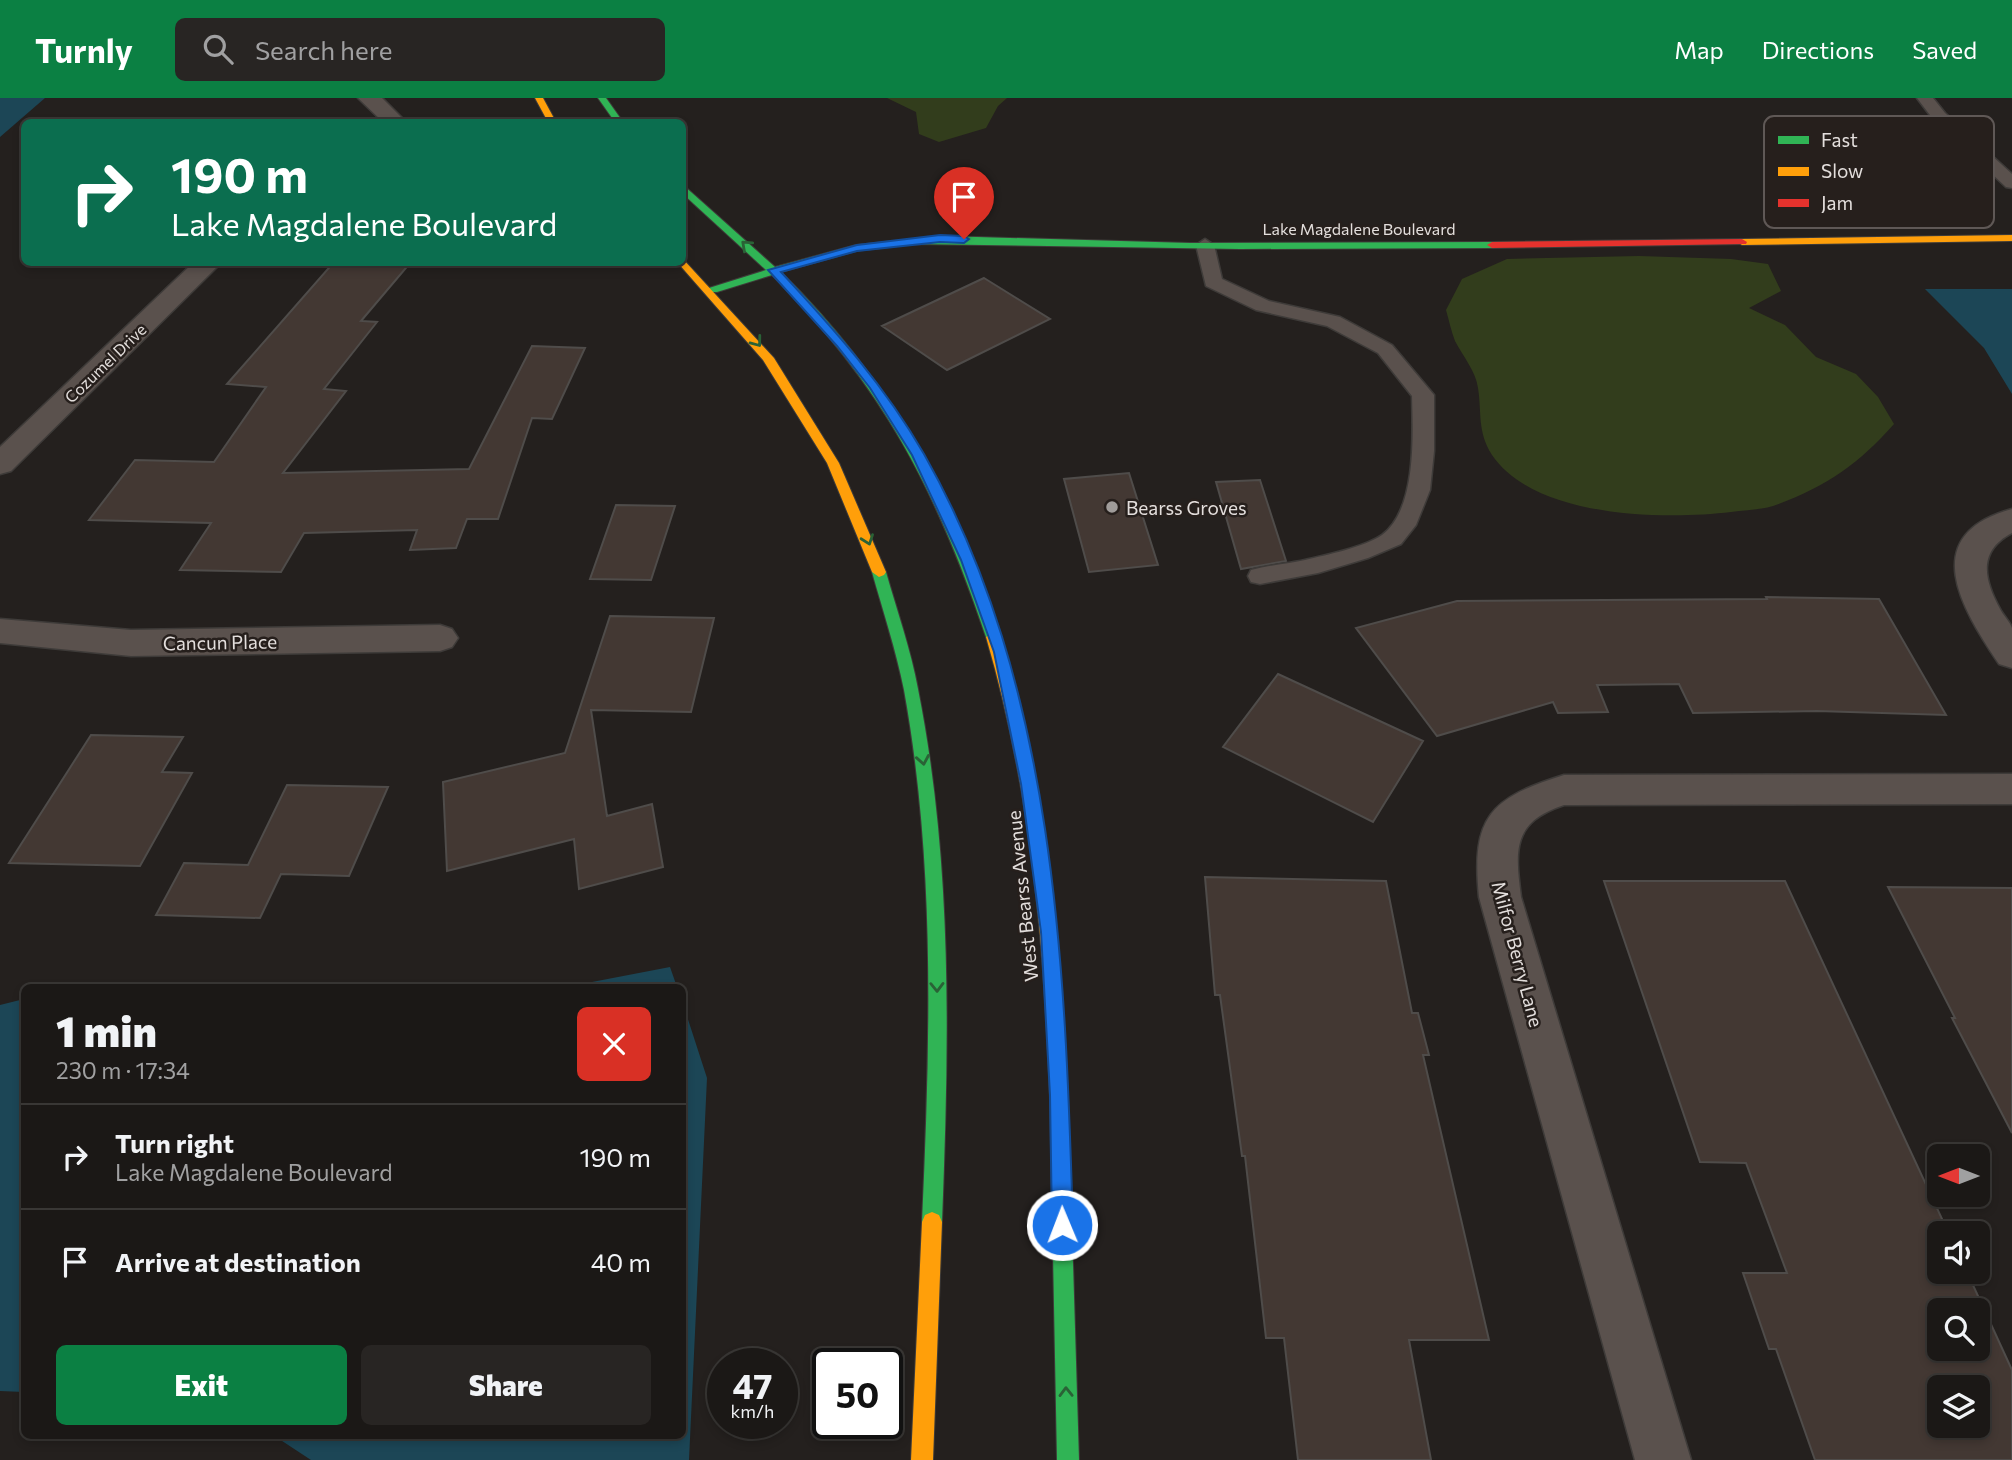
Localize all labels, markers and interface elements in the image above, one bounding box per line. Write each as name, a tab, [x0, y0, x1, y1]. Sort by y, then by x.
search box	[175, 18, 665, 81]
text: Turnly	[35, 29, 133, 70]
icon: search	[199, 30, 237, 68]
text: Search here	[255, 34, 392, 65]
text: Map	[1674, 35, 1724, 64]
text: Directions	[1762, 35, 1874, 64]
text: Saved	[1912, 35, 1977, 64]
legend	[1764, 116, 1994, 228]
text: Fast	[1821, 128, 1858, 151]
text: 190 m	[171, 143, 308, 203]
icon: right	[56, 147, 147, 238]
text: Slow	[1821, 159, 1863, 182]
pin	[934, 167, 994, 239]
icon: arrive	[945, 178, 983, 216]
text: Jam	[1821, 191, 1853, 214]
text: Lake Magdalene Boulevard	[171, 203, 557, 243]
street label: Lake Magdalene Boulevard	[1262, 219, 1456, 238]
one-way arrow	[741, 240, 754, 253]
street label: Cozumel Drive	[60, 319, 150, 407]
one-way arrow	[749, 334, 762, 347]
place label: Bearss Groves	[1126, 496, 1247, 519]
marker: Bearss Groves	[1104, 499, 1120, 515]
one-way arrow	[859, 534, 873, 546]
street label: Cancun Place	[163, 630, 277, 654]
one-way arrow	[915, 754, 930, 766]
street label: West Bearss Avenue	[1002, 809, 1042, 983]
street label: Milfor Berry Lane	[1487, 878, 1549, 1030]
one-way arrow	[930, 982, 945, 993]
text: 1 min	[56, 1004, 157, 1056]
button: close	[577, 1007, 651, 1081]
text: 230 m · 17:34	[56, 1056, 190, 1084]
text: Turn right	[115, 1127, 234, 1158]
icon: right	[56, 1138, 94, 1176]
text: 190 m	[579, 1141, 651, 1172]
north arrow	[1927, 1144, 1990, 1208]
map controls	[1927, 1144, 1990, 1438]
text: Lake Magdalene Boulevard	[115, 1158, 393, 1186]
position arrow	[1025, 1188, 1099, 1262]
button: sound	[1927, 1221, 1990, 1284]
icon: arrive	[56, 1243, 94, 1281]
text: Arrive at destination	[115, 1246, 361, 1277]
text: 40 m	[591, 1246, 651, 1277]
button: search	[1927, 1298, 1990, 1361]
button: Exit	[56, 1345, 347, 1425]
button: Share	[361, 1345, 651, 1425]
speed limit sign: 50	[812, 1348, 903, 1439]
text: 47	[732, 1363, 773, 1406]
button: layers	[1927, 1375, 1990, 1438]
one-way arrow	[1059, 1386, 1074, 1397]
text: km/h	[731, 1400, 774, 1422]

